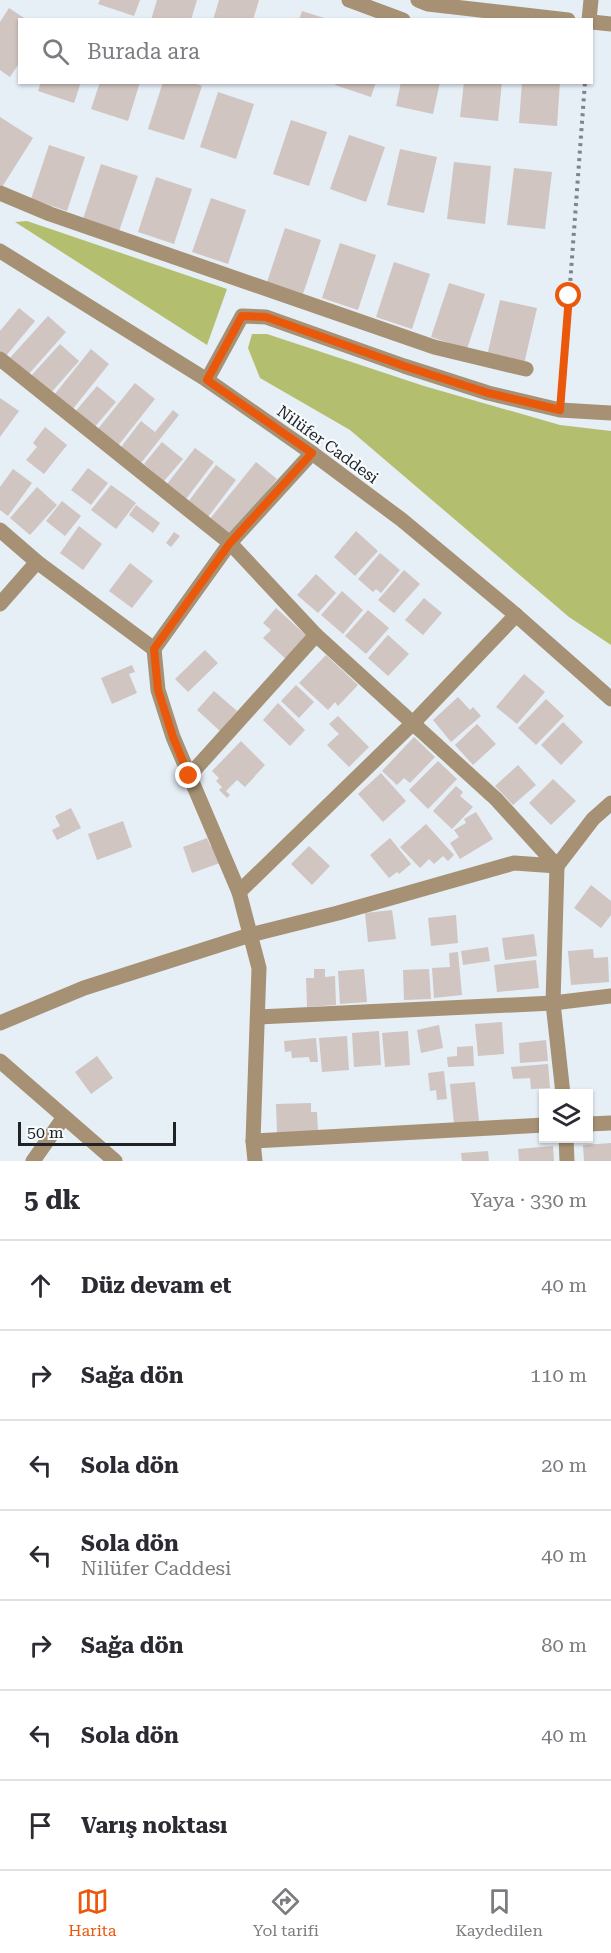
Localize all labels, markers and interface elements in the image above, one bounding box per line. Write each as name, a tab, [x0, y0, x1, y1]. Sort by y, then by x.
search box	[18, 18, 593, 84]
icon: search	[39, 35, 72, 68]
text: Burada ara	[87, 39, 200, 64]
route start	[555, 282, 581, 308]
street label: Nilüfer Caddesi	[273, 401, 382, 487]
route end	[175, 762, 201, 788]
map controls	[539, 1089, 593, 1143]
button: layers	[539, 1089, 593, 1143]
scale bar	[18, 1119, 176, 1146]
text: 50 m	[27, 1123, 64, 1142]
text: 5 dk	[24, 1185, 80, 1215]
text: Yaya · 330 m	[470, 1188, 587, 1212]
icon: ahead	[24, 1269, 57, 1302]
text: Düz devam et	[81, 1273, 232, 1298]
text: 40 m	[541, 1273, 587, 1297]
icon: right	[24, 1359, 57, 1392]
text: Sağa dön	[81, 1363, 183, 1388]
text: 110 m	[530, 1363, 587, 1387]
icon: left	[24, 1449, 57, 1482]
text: Sola dön	[81, 1453, 179, 1478]
text: 20 m	[541, 1453, 587, 1477]
text: Sola dön	[81, 1531, 179, 1556]
icon: left	[24, 1539, 57, 1572]
text: 40 m	[541, 1543, 587, 1567]
text: Nilüfer Caddesi	[81, 1556, 232, 1580]
icon: right	[24, 1629, 57, 1662]
text: Sağa dön	[81, 1633, 183, 1658]
text: 80 m	[541, 1633, 587, 1657]
icon: left	[24, 1719, 57, 1752]
text: Sola dön	[81, 1723, 179, 1748]
text: 40 m	[541, 1723, 587, 1747]
icon: arrive	[24, 1809, 57, 1842]
text: Varış noktası	[81, 1813, 227, 1838]
tab: Harita	[68, 1885, 116, 1940]
tab: Yol tarifi	[253, 1885, 319, 1940]
tab: Kaydedilen	[455, 1885, 543, 1940]

